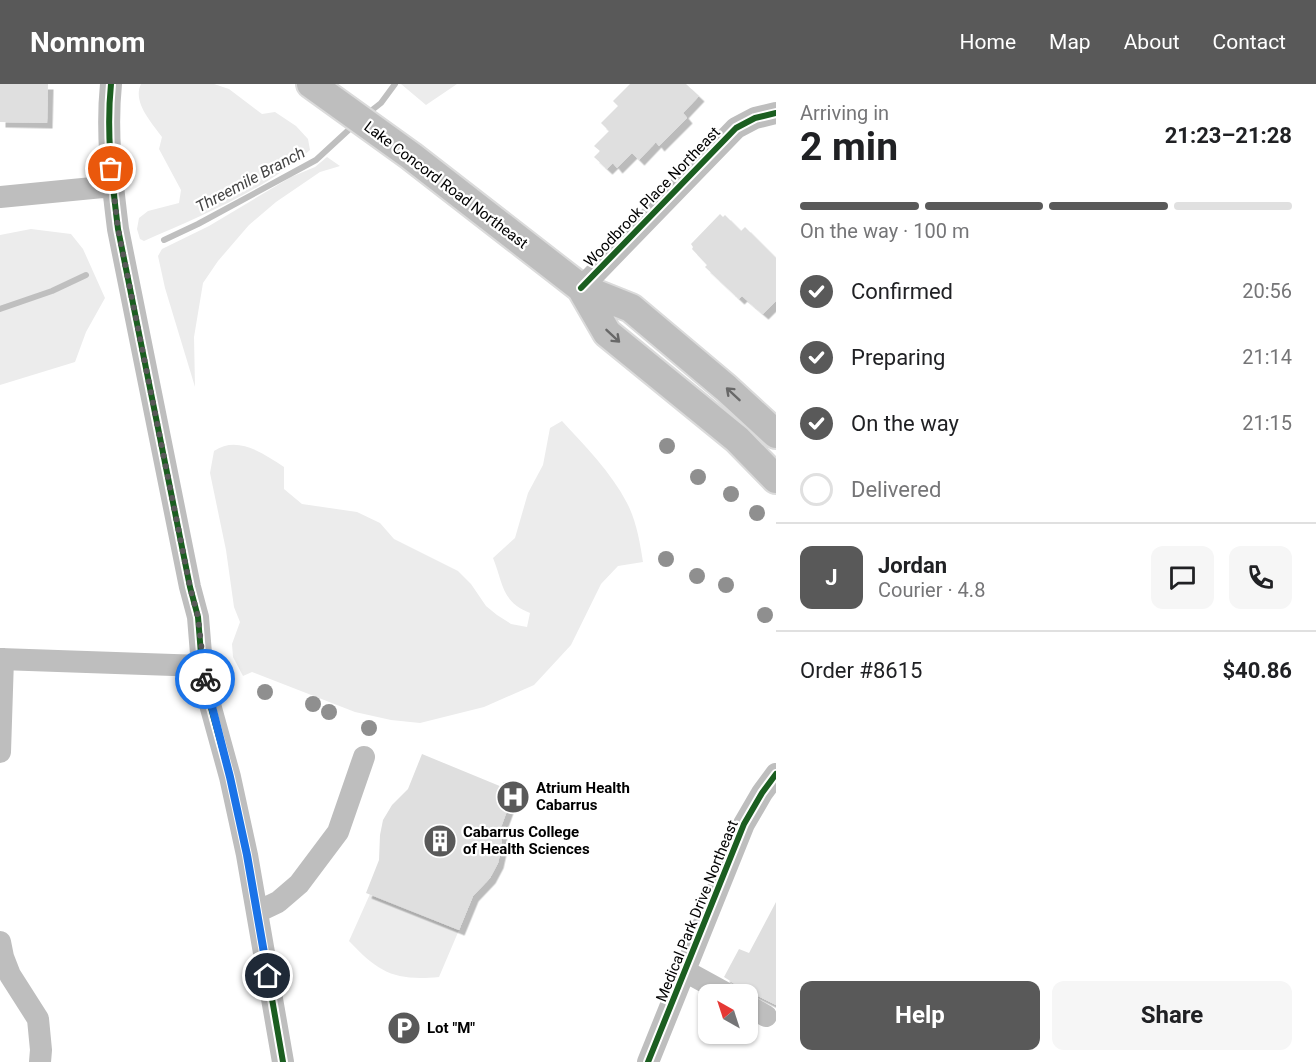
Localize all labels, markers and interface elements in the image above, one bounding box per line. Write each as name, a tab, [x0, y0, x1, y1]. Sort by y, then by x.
text: Nomnom	[30, 26, 146, 59]
text: Home	[960, 30, 1016, 54]
text: Map	[1049, 30, 1091, 54]
text: About	[1124, 30, 1180, 54]
text: Contact	[1213, 30, 1286, 54]
text: Arriving in	[800, 101, 889, 125]
street label: Lake Concord Road Northeast	[361, 118, 531, 253]
street label: Woodbrook Place Northeast	[580, 123, 724, 271]
text: 21:23–21:28	[1165, 123, 1292, 148]
text: 2 min	[800, 124, 898, 170]
pin	[85, 143, 136, 194]
water label: Threemile Branch	[192, 143, 308, 216]
icon: bag	[94, 152, 127, 185]
text: On the way · 100 m	[800, 219, 969, 243]
icon: check	[800, 275, 833, 308]
text: Confirmed	[851, 279, 953, 304]
text: 20:56	[1242, 279, 1292, 303]
one-way arrow	[605, 329, 620, 343]
icon: check	[800, 341, 833, 374]
text: Preparing	[851, 345, 945, 370]
text: 21:14	[1242, 345, 1292, 369]
one-way arrow	[726, 387, 741, 402]
icon: check	[800, 407, 833, 440]
text: On the way	[851, 411, 959, 436]
text: 21:15	[1242, 411, 1292, 435]
text: Delivered	[851, 477, 941, 502]
button: chat	[1151, 546, 1214, 609]
button: phone	[1229, 546, 1292, 609]
text: Jordan	[878, 553, 947, 578]
text: J	[825, 565, 838, 590]
text: Courier · 4.8	[878, 578, 985, 602]
courier	[175, 649, 235, 709]
text: Order #8615	[800, 658, 922, 683]
text: $40.86	[1223, 658, 1292, 683]
icon: bike	[189, 663, 222, 696]
hospital icon: Atrium Health Cabarrus	[495, 779, 531, 815]
place label: Atrium Health Cabarrus	[536, 779, 630, 814]
street label: Medical Park Drive Northeast	[652, 817, 742, 1005]
building icon: Cabarrus College of Health Sciences	[422, 823, 458, 859]
place label: Cabarrus College of Health Sciences	[463, 823, 590, 858]
pin	[242, 950, 293, 1001]
icon: home	[251, 959, 284, 992]
button: Help	[800, 981, 1040, 1050]
button: Share	[1052, 981, 1292, 1050]
north arrow	[698, 984, 758, 1044]
map controls	[698, 984, 758, 1044]
parking icon: Lot "M"	[386, 1010, 422, 1046]
place label: Lot "M"	[427, 1019, 475, 1037]

